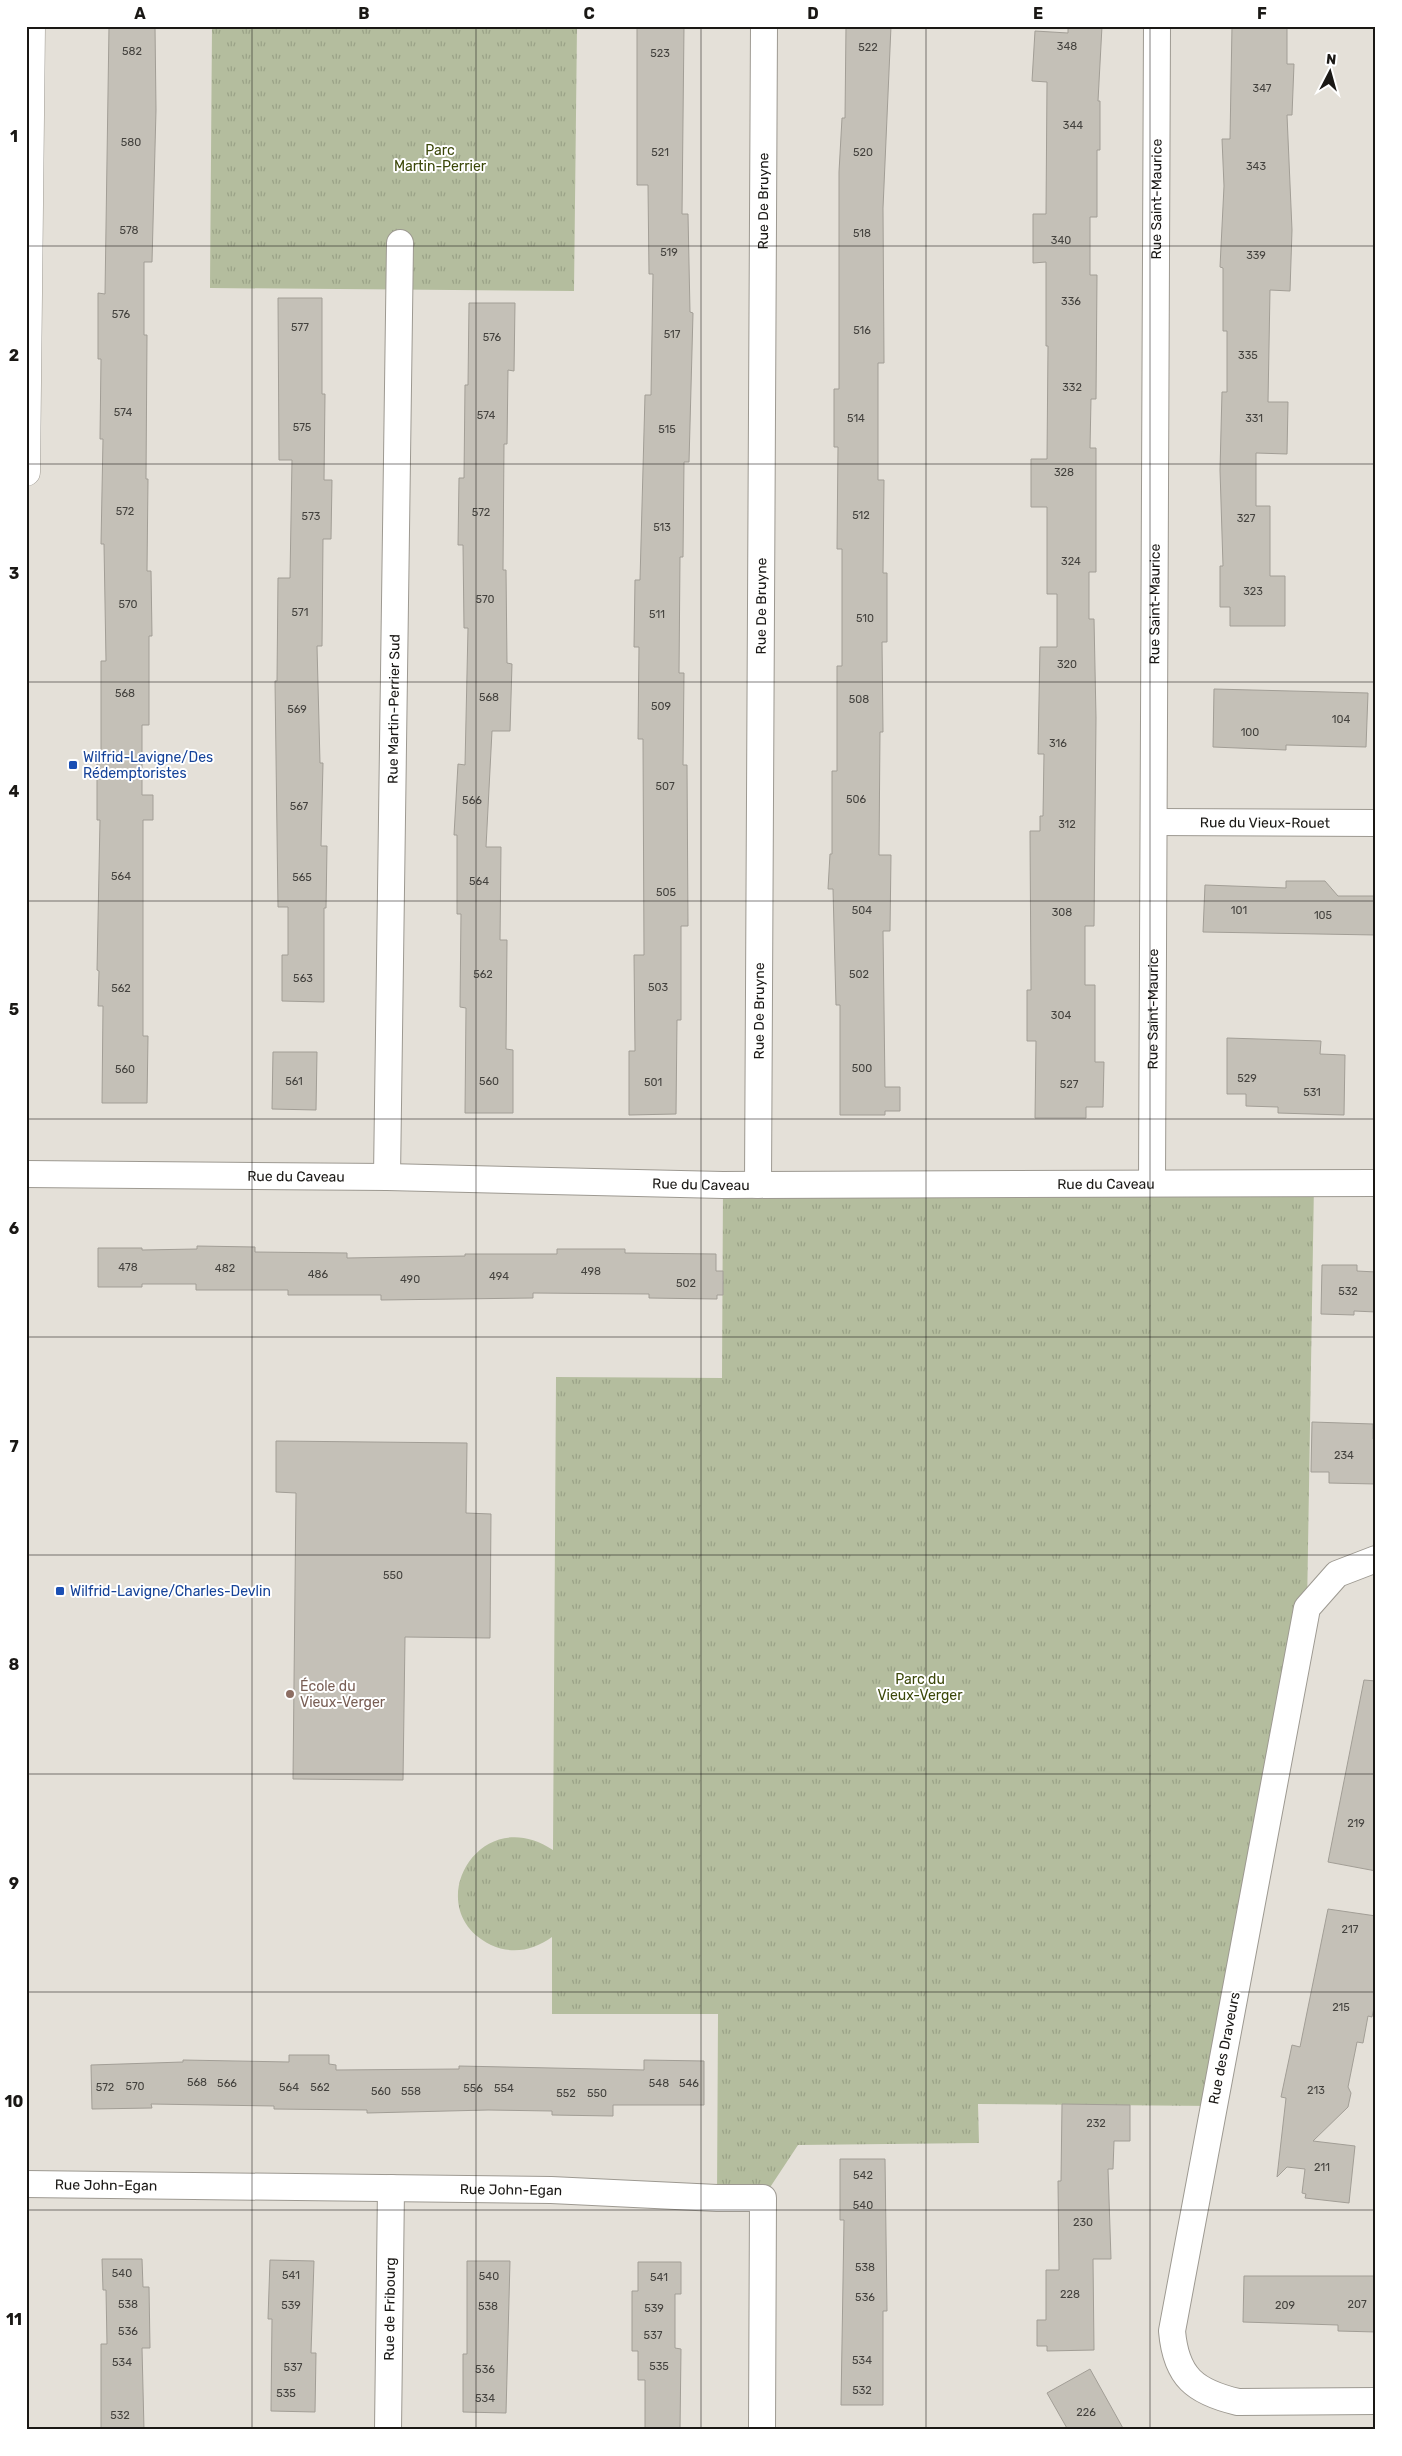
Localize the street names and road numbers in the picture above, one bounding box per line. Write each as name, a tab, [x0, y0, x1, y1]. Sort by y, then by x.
street label: Rue Saint-Maurice	[1148, 138, 1166, 259]
street label: Rue De Bruyne	[755, 152, 772, 250]
street label: Rue Saint-Maurice	[1146, 543, 1164, 664]
street label: Rue De Bruyne	[753, 557, 770, 655]
street label: Rue Martin-Perrier Sud	[384, 634, 404, 784]
street label: Rue du Vieux-Rouet	[1200, 814, 1331, 832]
street label: Rue Saint-Maurice	[1144, 948, 1162, 1069]
street label: Rue De Bruyne	[751, 962, 768, 1060]
street label: Rue du Caveau	[247, 1168, 345, 1186]
street label: Rue du Caveau	[652, 1175, 750, 1194]
street label: Rue du Caveau	[1057, 1176, 1155, 1193]
street label: Rue des Draveurs	[1205, 1990, 1244, 2106]
street label: Rue John-Egan	[55, 2176, 157, 2194]
street label: Rue John-Egan	[460, 2181, 563, 2200]
street label: Rue de Fribourg	[381, 2257, 399, 2361]

